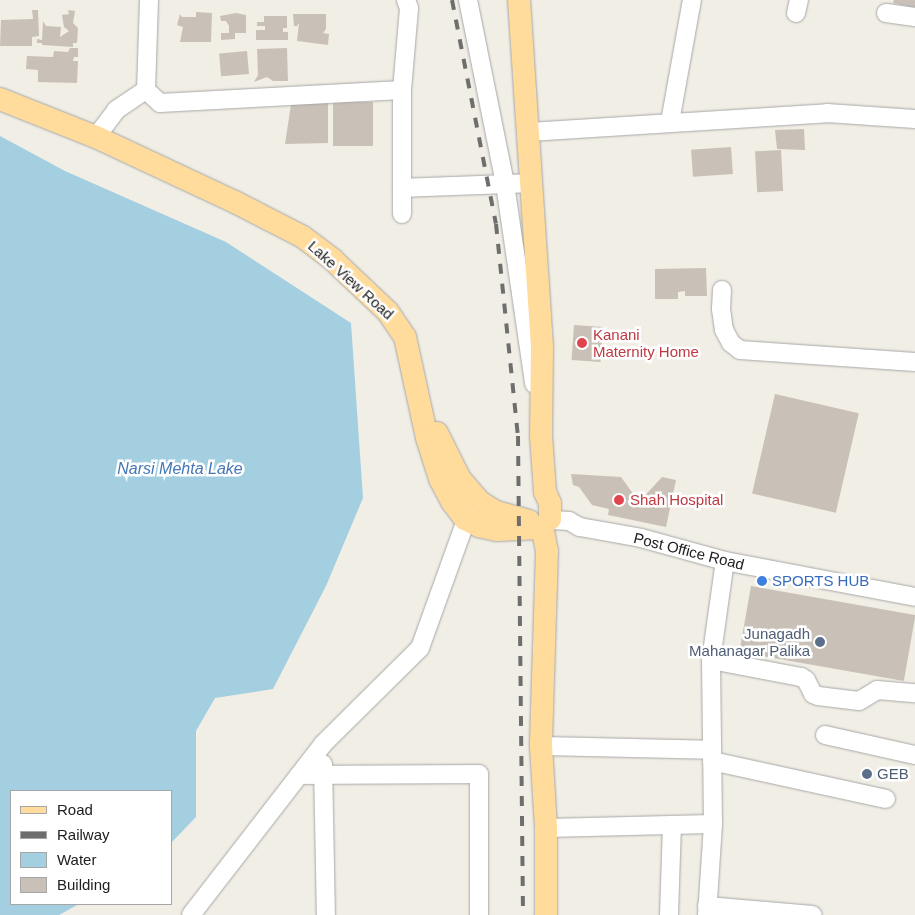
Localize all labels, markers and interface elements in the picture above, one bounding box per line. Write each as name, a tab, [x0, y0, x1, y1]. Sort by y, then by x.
street label: Lake View Road	[304, 237, 398, 323]
place label: Kanani Maternity Home	[593, 325, 699, 360]
marker: Kanani Maternity Home	[575, 336, 589, 350]
water label: Narsi Mehta Lake	[117, 459, 243, 479]
place label: Shah Hospital	[630, 491, 723, 509]
marker: Shah Hospital	[612, 493, 626, 507]
street label: Post Office Road	[632, 529, 746, 573]
place label: SPORTS HUB	[772, 572, 869, 590]
marker: SPORTS HUB	[756, 575, 768, 587]
place label: Junagadh Mahanagar Palika	[689, 624, 810, 659]
marker: Junagadh Mahanagar Palika	[814, 636, 826, 648]
place label: GEB	[877, 765, 909, 783]
marker: GEB	[861, 768, 873, 780]
legend	[10, 790, 172, 905]
text: Road	[57, 801, 93, 818]
text: Railway	[57, 826, 110, 843]
text: Water	[57, 851, 96, 868]
text: Building	[57, 876, 110, 893]

